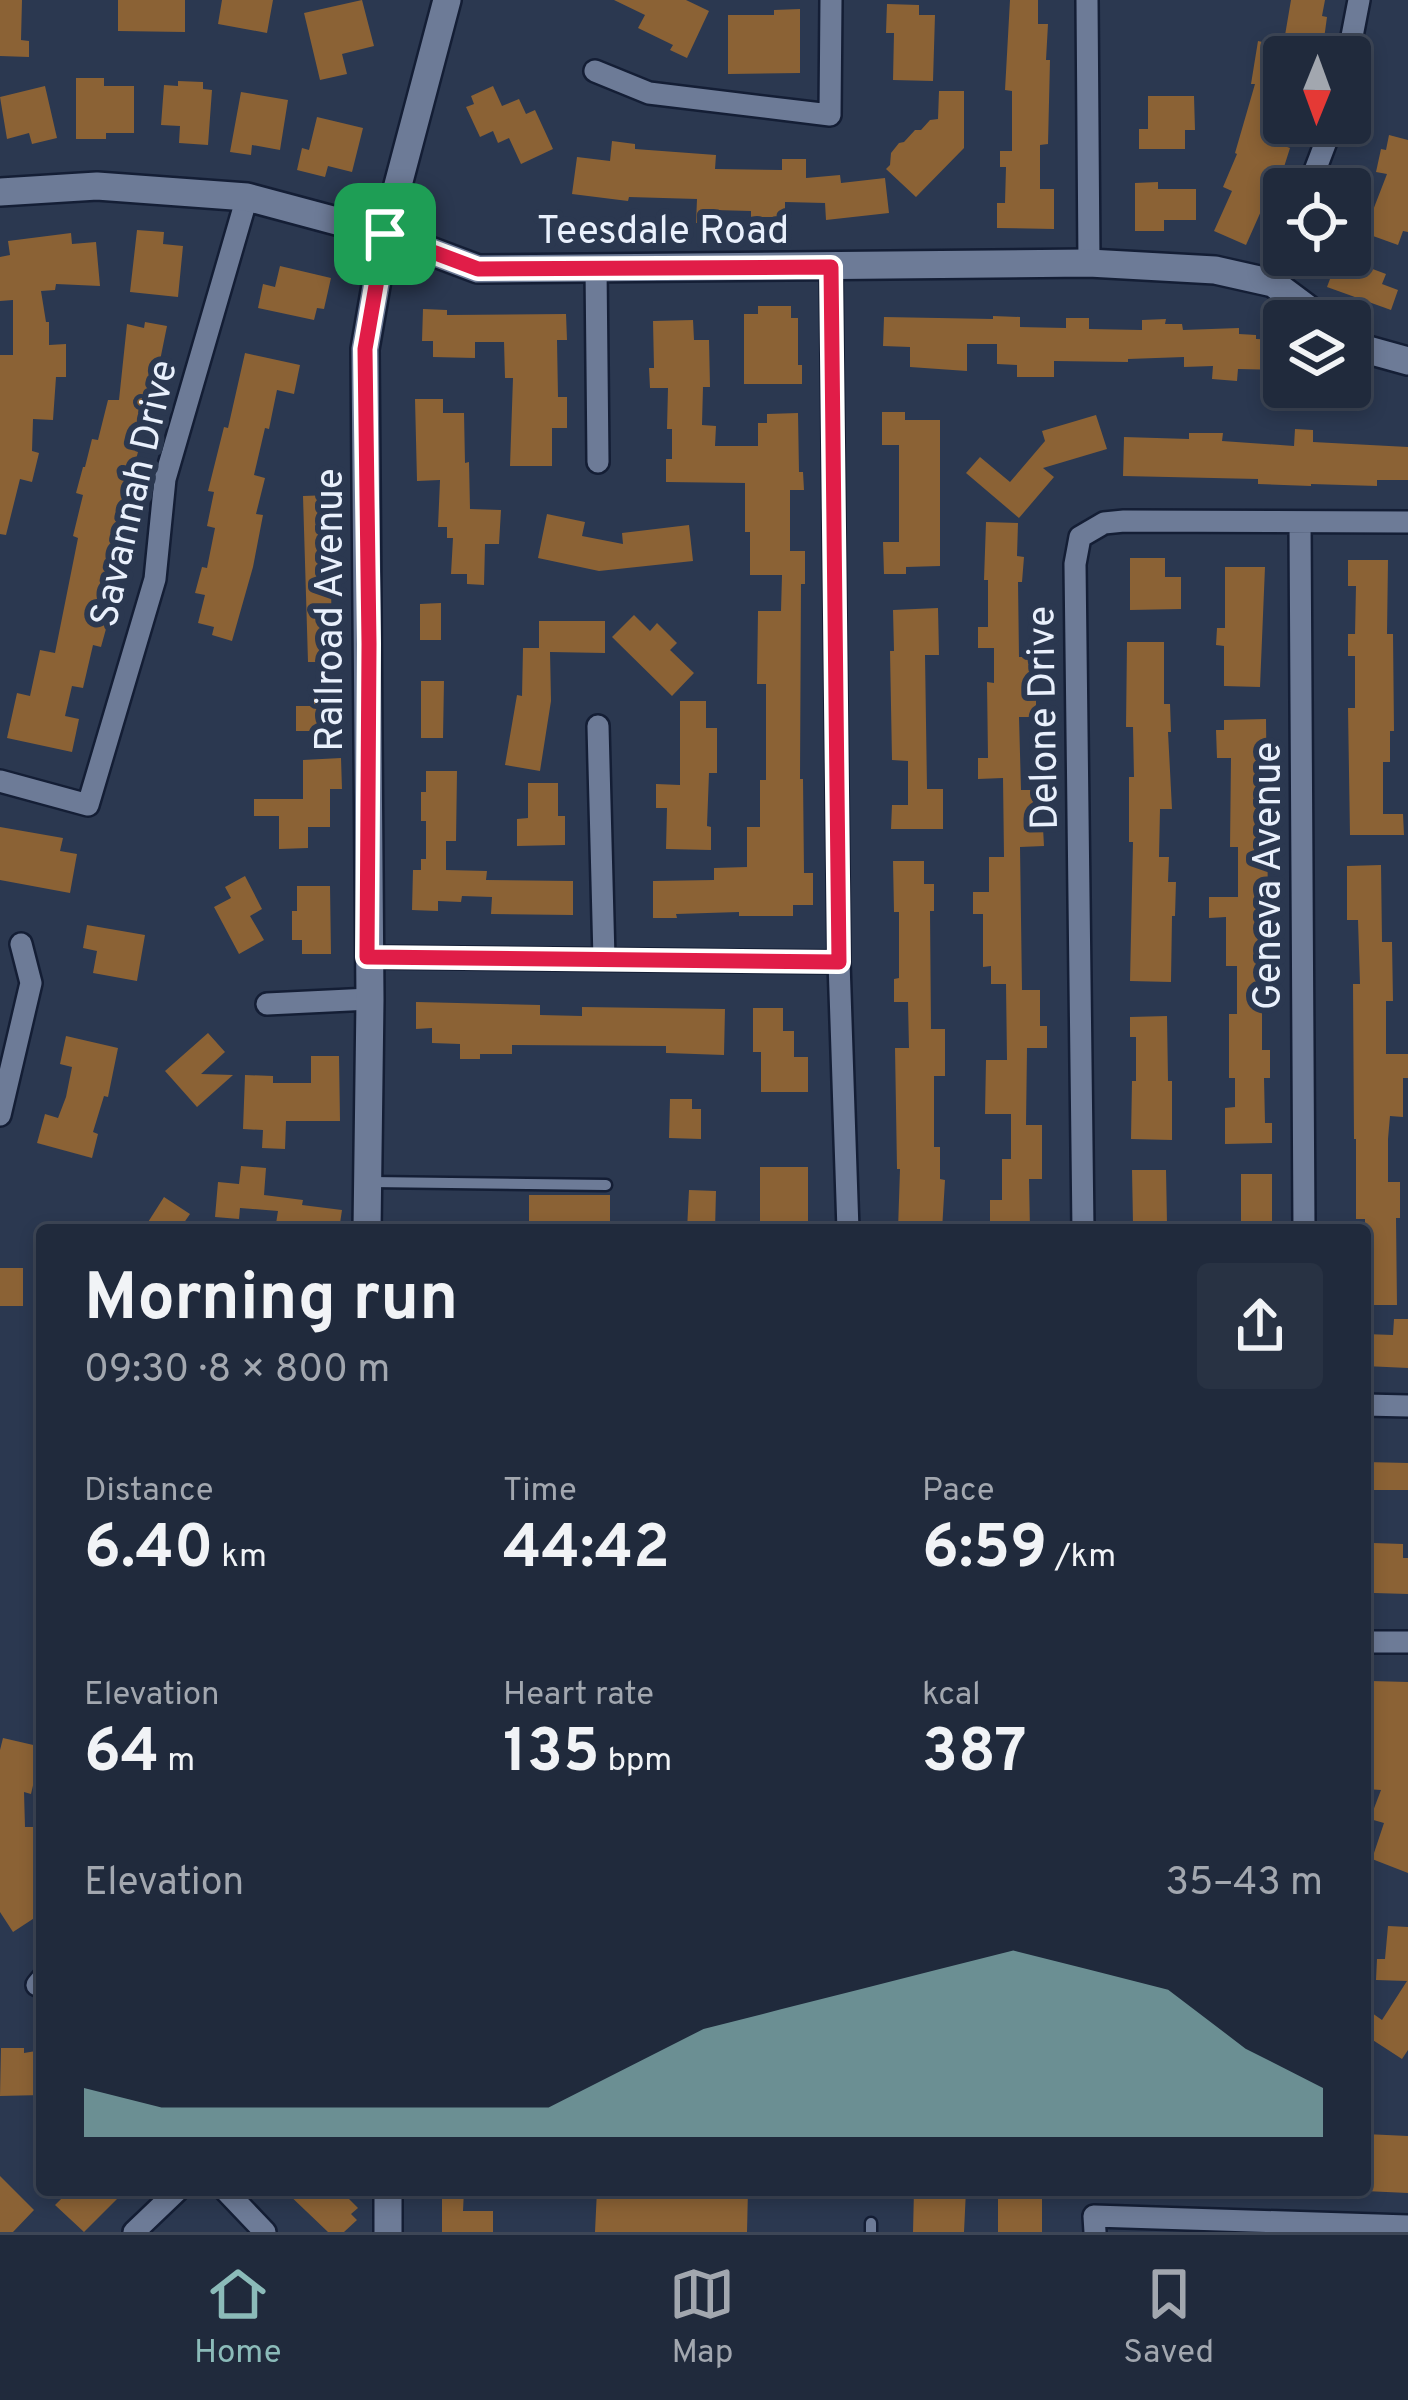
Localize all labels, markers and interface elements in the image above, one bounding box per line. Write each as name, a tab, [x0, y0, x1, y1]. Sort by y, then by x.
north arrow	[1263, 36, 1371, 144]
map controls	[1263, 36, 1371, 408]
button: locate	[1263, 168, 1371, 276]
pin	[334, 183, 436, 285]
icon: arrive	[352, 201, 418, 267]
street label: Teesdale Road	[537, 209, 789, 258]
button: layers	[1263, 300, 1371, 408]
street label: Savannah Drive	[82, 356, 191, 632]
street label: Railroad Avenue	[308, 468, 357, 752]
street label: Delone Drive	[1019, 605, 1072, 830]
street label: Geneva Avenue	[1246, 742, 1295, 1010]
text: Morning run	[84, 1260, 458, 1343]
button: share	[1197, 1263, 1323, 1389]
text: 09:30 · 8 × 800 m	[84, 1347, 390, 1396]
text: Distance	[84, 1471, 214, 1513]
text: Time	[503, 1471, 577, 1513]
text: Pace	[922, 1471, 995, 1513]
text: 6.40	[84, 1513, 213, 1589]
text: 44:42	[503, 1513, 670, 1589]
text: 6:59	[922, 1513, 1047, 1589]
text: km	[213, 1537, 267, 1579]
text: /km	[1047, 1537, 1116, 1579]
text: Elevation	[84, 1675, 220, 1717]
text: Heart rate	[503, 1675, 654, 1717]
text: kcal	[922, 1675, 981, 1717]
text: 64	[84, 1717, 159, 1793]
text: 135	[503, 1717, 600, 1793]
text: 387	[922, 1717, 1027, 1793]
text: m	[159, 1741, 195, 1783]
text: bpm	[600, 1741, 672, 1783]
text: Elevation	[84, 1860, 244, 1909]
text: 35–43 m	[1166, 1860, 1323, 1909]
tab: Home	[194, 2261, 282, 2375]
tab: Map	[669, 2261, 735, 2375]
tab: Saved	[1123, 2261, 1214, 2375]

